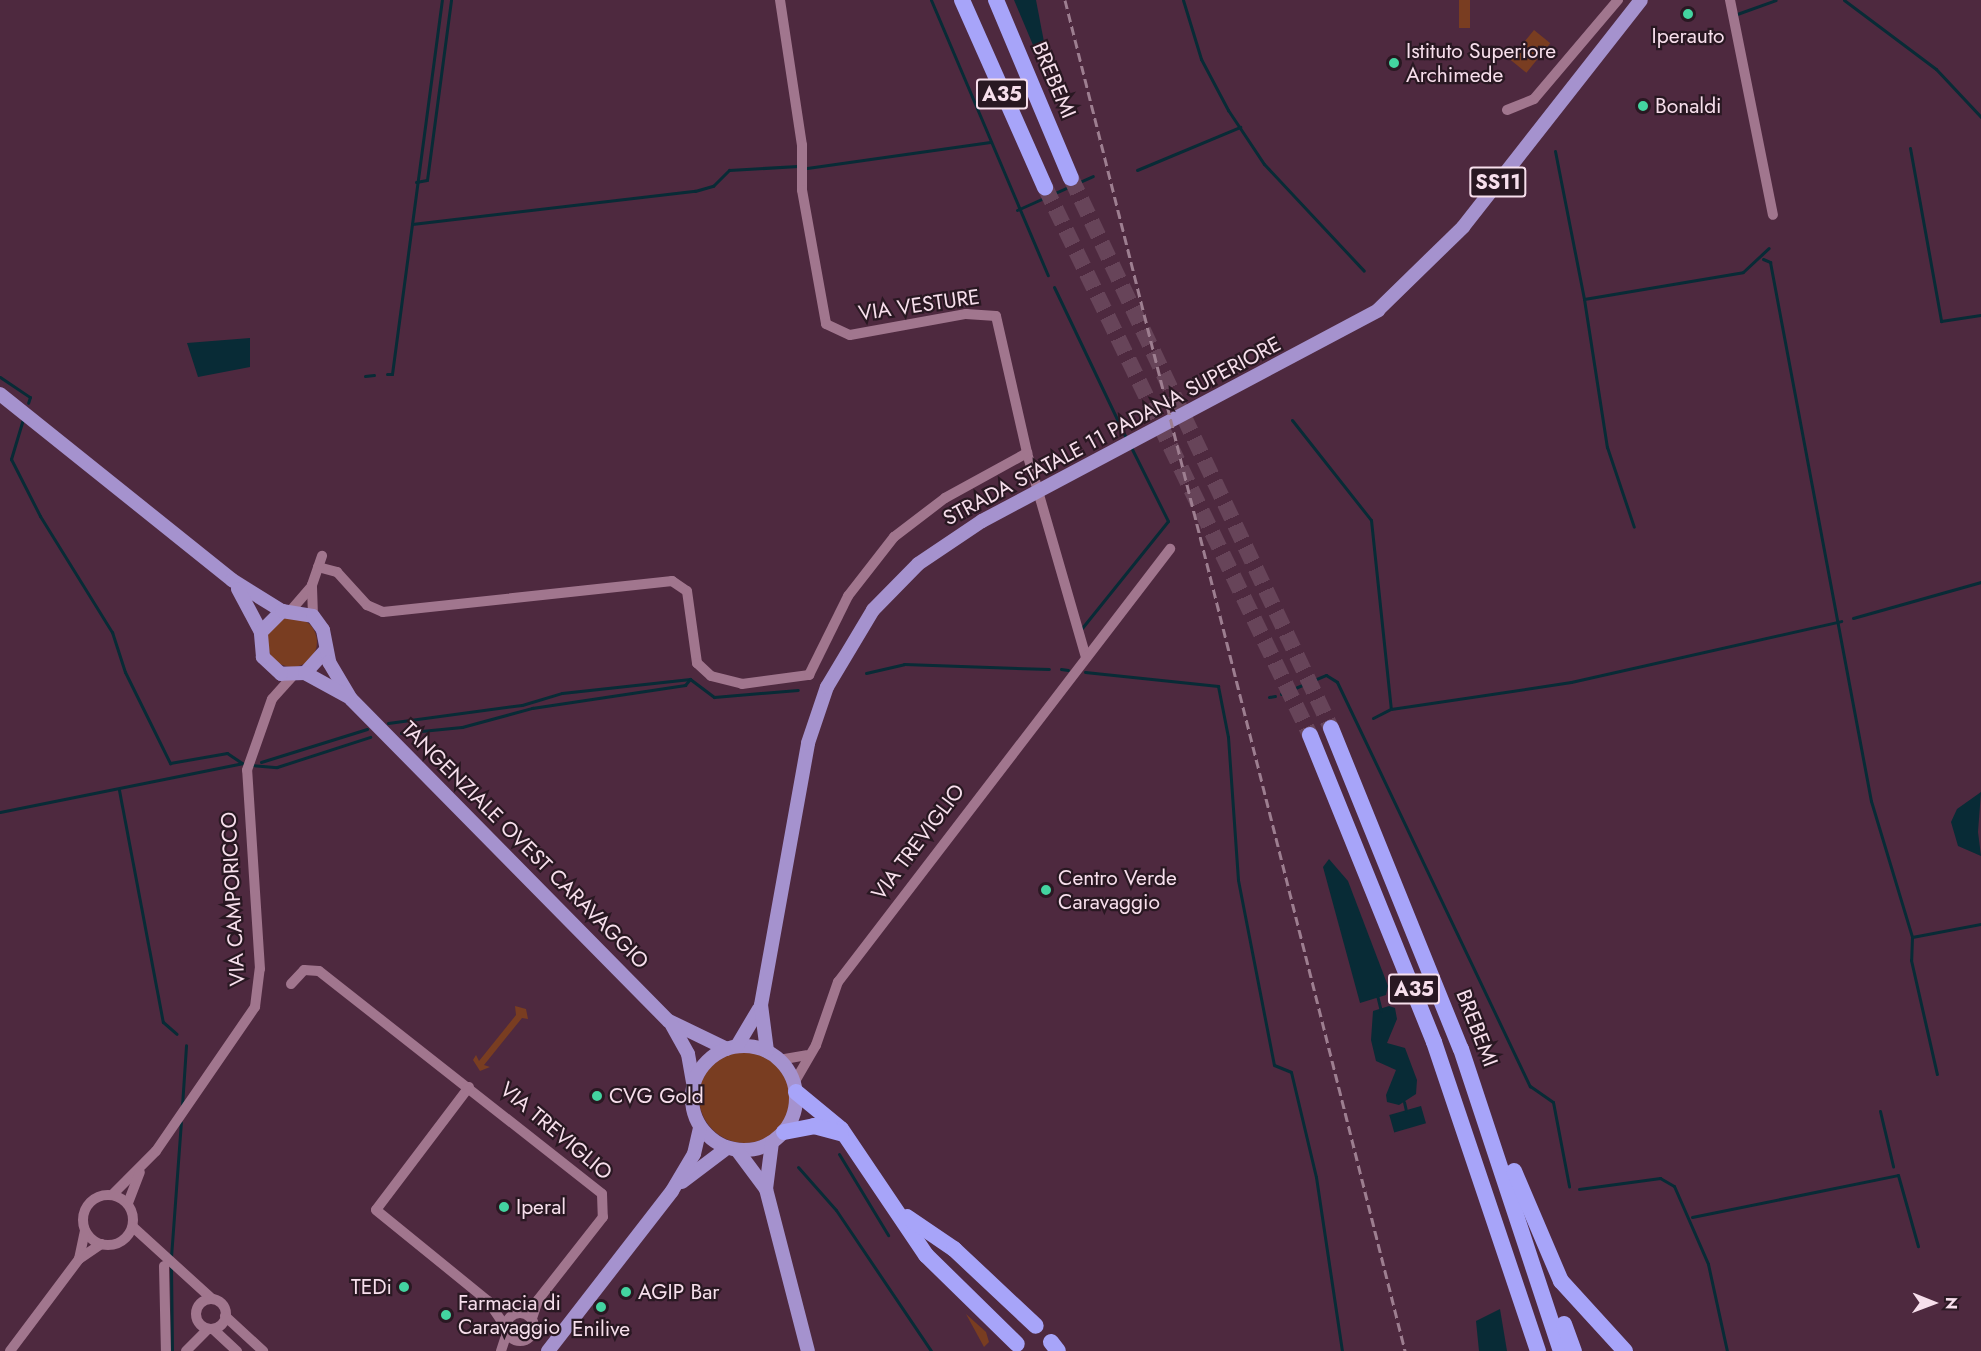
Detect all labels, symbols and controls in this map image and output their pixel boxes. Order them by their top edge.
marker: Iperauto [1681,7,1695,21]
place label: Iperauto [1652,23,1724,49]
street label: BREBEMI [1027,38,1081,122]
place label: Istituto Superiore Archimede [1406,38,1556,88]
marker: Istituto Superiore Archimede [1387,56,1401,70]
road number: A35 [975,77,1029,111]
place label: Bonaldi [1655,93,1722,119]
marker: Bonaldi [1636,99,1650,113]
road number: SS11 [1468,165,1528,199]
street label: VIA VESTURE [857,284,981,326]
street label: STRADA STATALE 11 PADANA SUPERIORE [939,331,1285,531]
street label: TANGENZIALE OVEST CARAVAGGIO [396,716,654,974]
street label: VIA TREVIGLIO [866,779,970,905]
street label: VIA CAMPORICCO [216,811,250,987]
place label: Centro Verde Caravaggio [1058,865,1177,915]
marker: Centro Verde Caravaggio [1039,883,1053,897]
road number: A35 [1387,972,1441,1006]
street label: BREBEMI [1451,986,1503,1070]
street label: VIA TREVIGLIO [495,1077,617,1185]
place label: CVG Gold [609,1083,704,1109]
marker: CVG Gold [590,1089,604,1103]
place label: Iperal [516,1194,566,1220]
marker: Iperal [497,1200,511,1214]
north arrow [1903,1273,1963,1333]
place label: TEDi [351,1274,392,1300]
place label: AGIP Bar [638,1279,719,1305]
marker: TEDi [397,1280,411,1294]
marker: AGIP Bar [619,1285,633,1299]
place label: Farmacia di Caravaggio [458,1290,561,1340]
text: N [1940,1297,1963,1310]
marker: Enilive [594,1300,608,1314]
marker: Farmacia di Caravaggio [439,1308,453,1322]
place label: Enilive [572,1316,630,1342]

